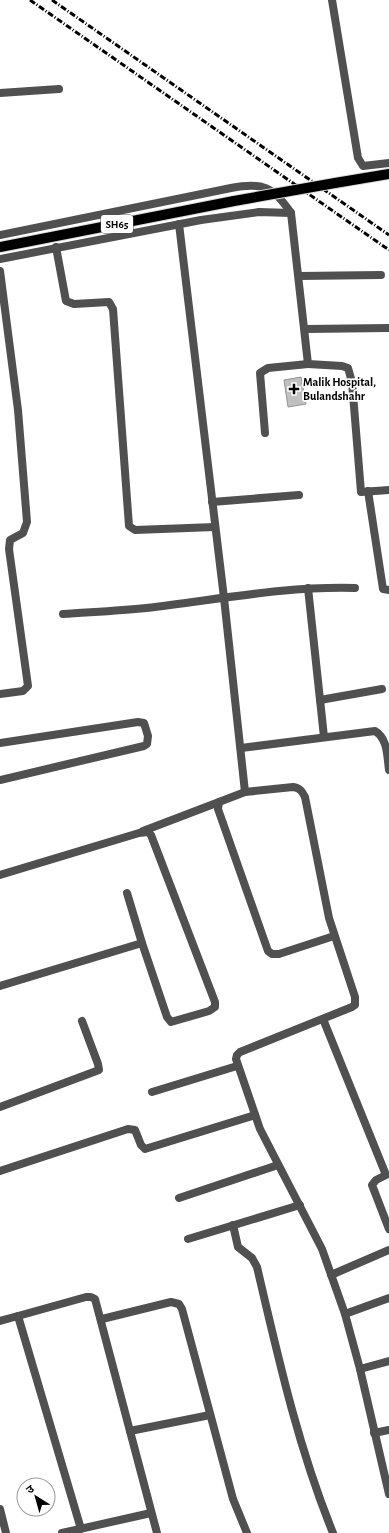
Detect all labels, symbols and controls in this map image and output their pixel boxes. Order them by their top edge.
road number: SH65 [101,215,133,233]
place label: Malik Hospital, Bulandshahr [303,376,376,402]
marker: Malik Hospital, Bulandshahr [288,383,300,395]
north arrow [16,1477,56,1517]
text: उ [24,1483,37,1496]

